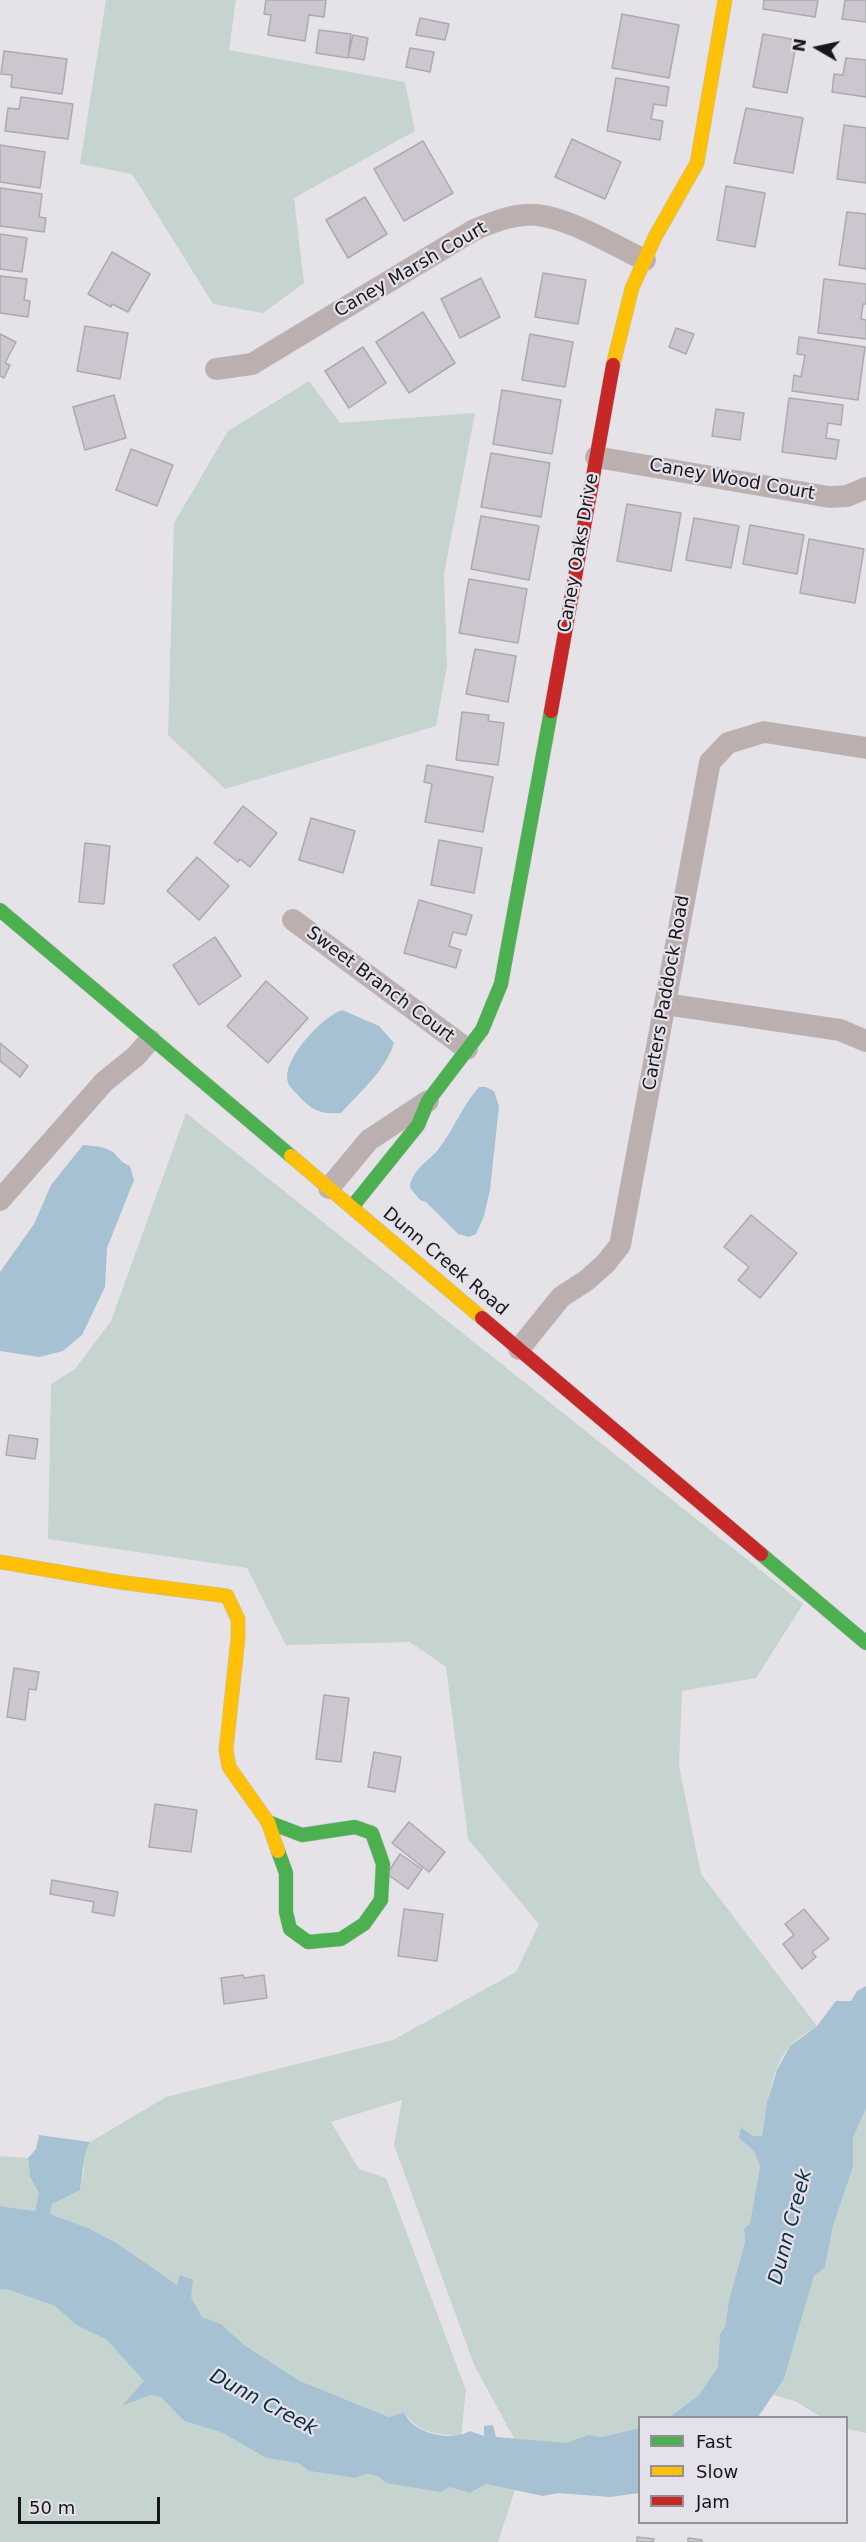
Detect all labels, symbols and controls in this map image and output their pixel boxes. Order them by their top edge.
north arrow [788,18,848,78]
text: N [789,37,810,53]
street label: Caney Marsh Court [331,218,491,322]
street label: Caney Wood Court [647,455,817,505]
street label: Caney Oaks Drive [554,472,604,634]
street label: Carters Paddock Road [639,894,695,1092]
street label: Sweet Branch Court [302,922,458,1048]
street label: Dunn Creek Road [378,1203,512,1321]
water label: Dunn Creek [764,2167,818,2287]
water label: Dunn Creek [205,2365,321,2441]
legend [638,2416,848,2524]
text: Fast [696,2431,732,2452]
text: Slow [696,2461,738,2482]
scale bar [21,2485,164,2523]
text: Jam [696,2491,730,2512]
text: 50 m [29,2497,75,2518]

